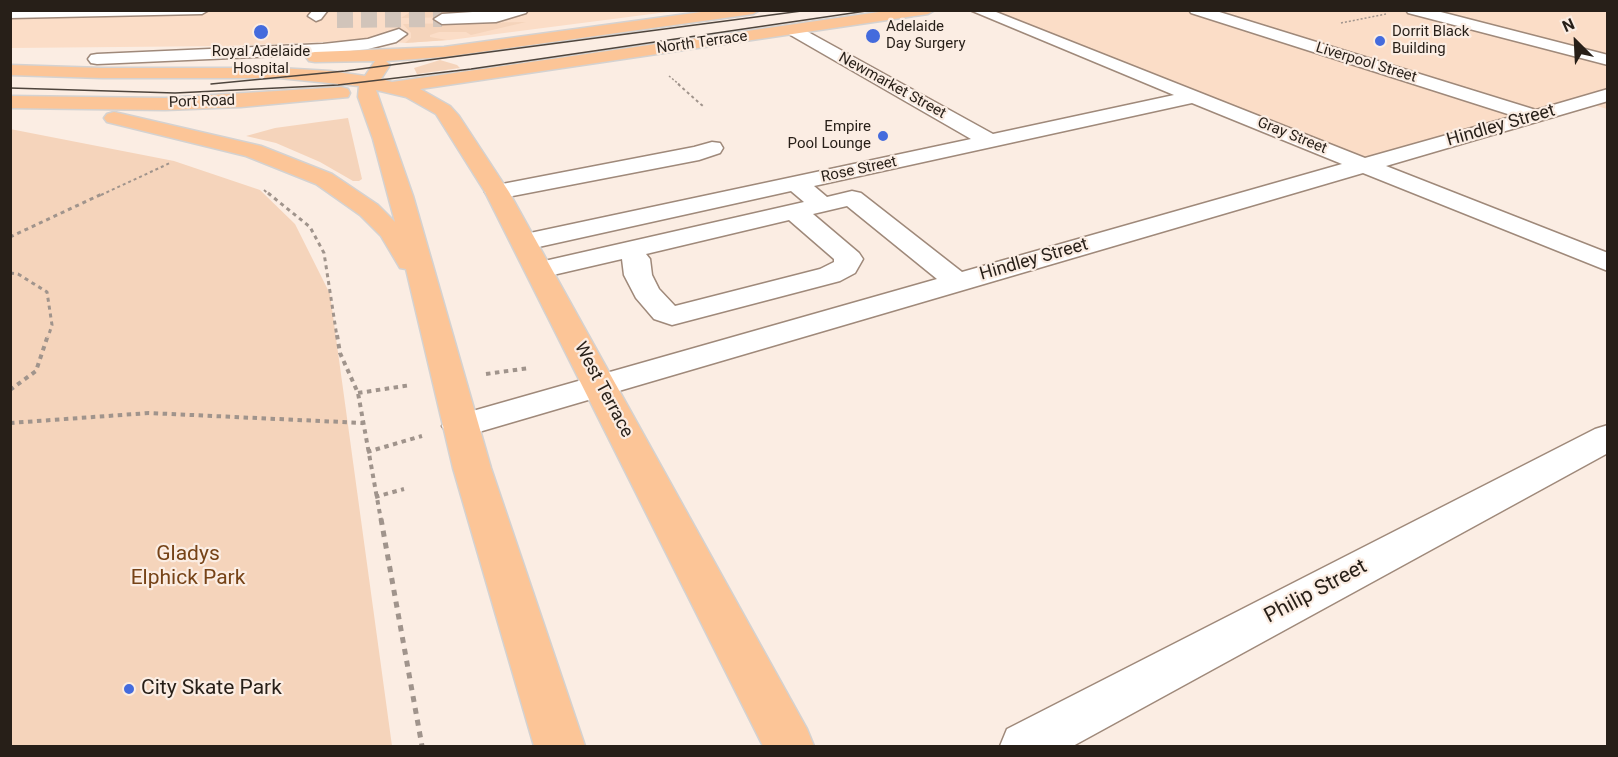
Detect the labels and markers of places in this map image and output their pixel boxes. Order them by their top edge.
place label: Adelaide Day Surgery [886,18,966,53]
marker: Royal Adelaide Hospital [252,23,270,41]
place label: Dorrit Black Building [1392,23,1469,58]
marker: Adelaide Day Surgery [864,27,882,45]
marker: Dorrit Black Building [1373,34,1387,48]
place label: Royal Adelaide Hospital [212,43,310,78]
place label: Empire Pool Lounge [788,118,871,153]
marker: Empire Pool Lounge [876,129,890,143]
place label: City Skate Park [141,676,282,702]
marker: City Skate Park [122,682,136,696]

